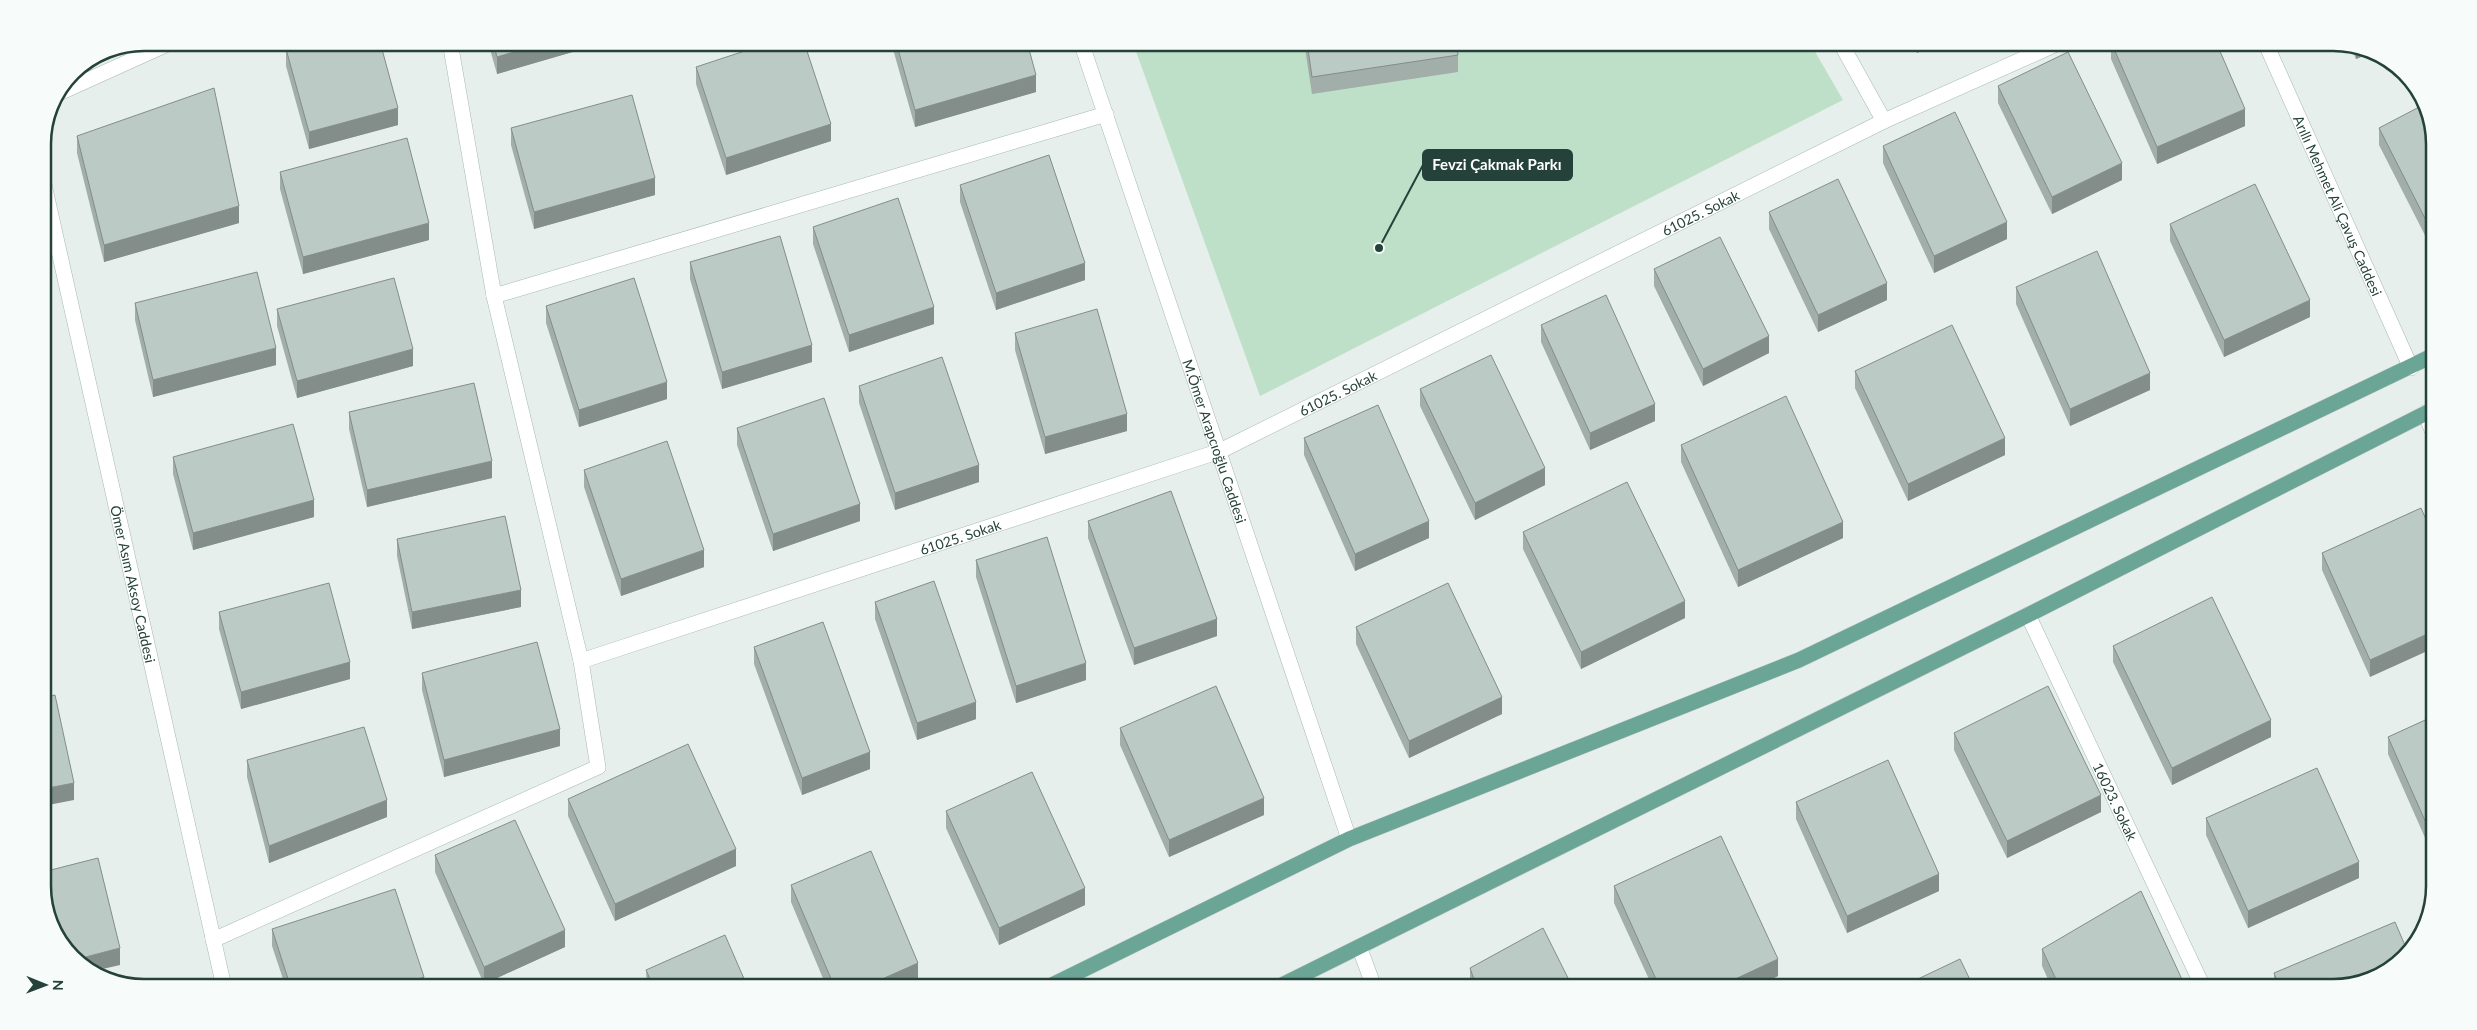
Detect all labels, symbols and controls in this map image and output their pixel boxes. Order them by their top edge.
street label: Arıllı Mehmet Ali Çavuş Caddesi [2290,112,2386,298]
callout: Fevzi Çakmak Parkı [1423,150,1572,180]
text: Fevzi Çakmak Parkı [1432,155,1562,173]
street label: 61025. Sokak [1659,186,1743,239]
street label: M.Ömer Arapcıoğlu Caddesi [1180,357,1251,525]
street label: 61025. Sokak [1296,366,1380,419]
street label: Ömer Asım Aksoy Caddesi [108,503,160,664]
street label: 61025. Sokak [917,515,1004,558]
street label: 16023. Sokak [2090,760,2142,844]
north arrow [20,960,70,1010]
text: N [50,980,67,991]

